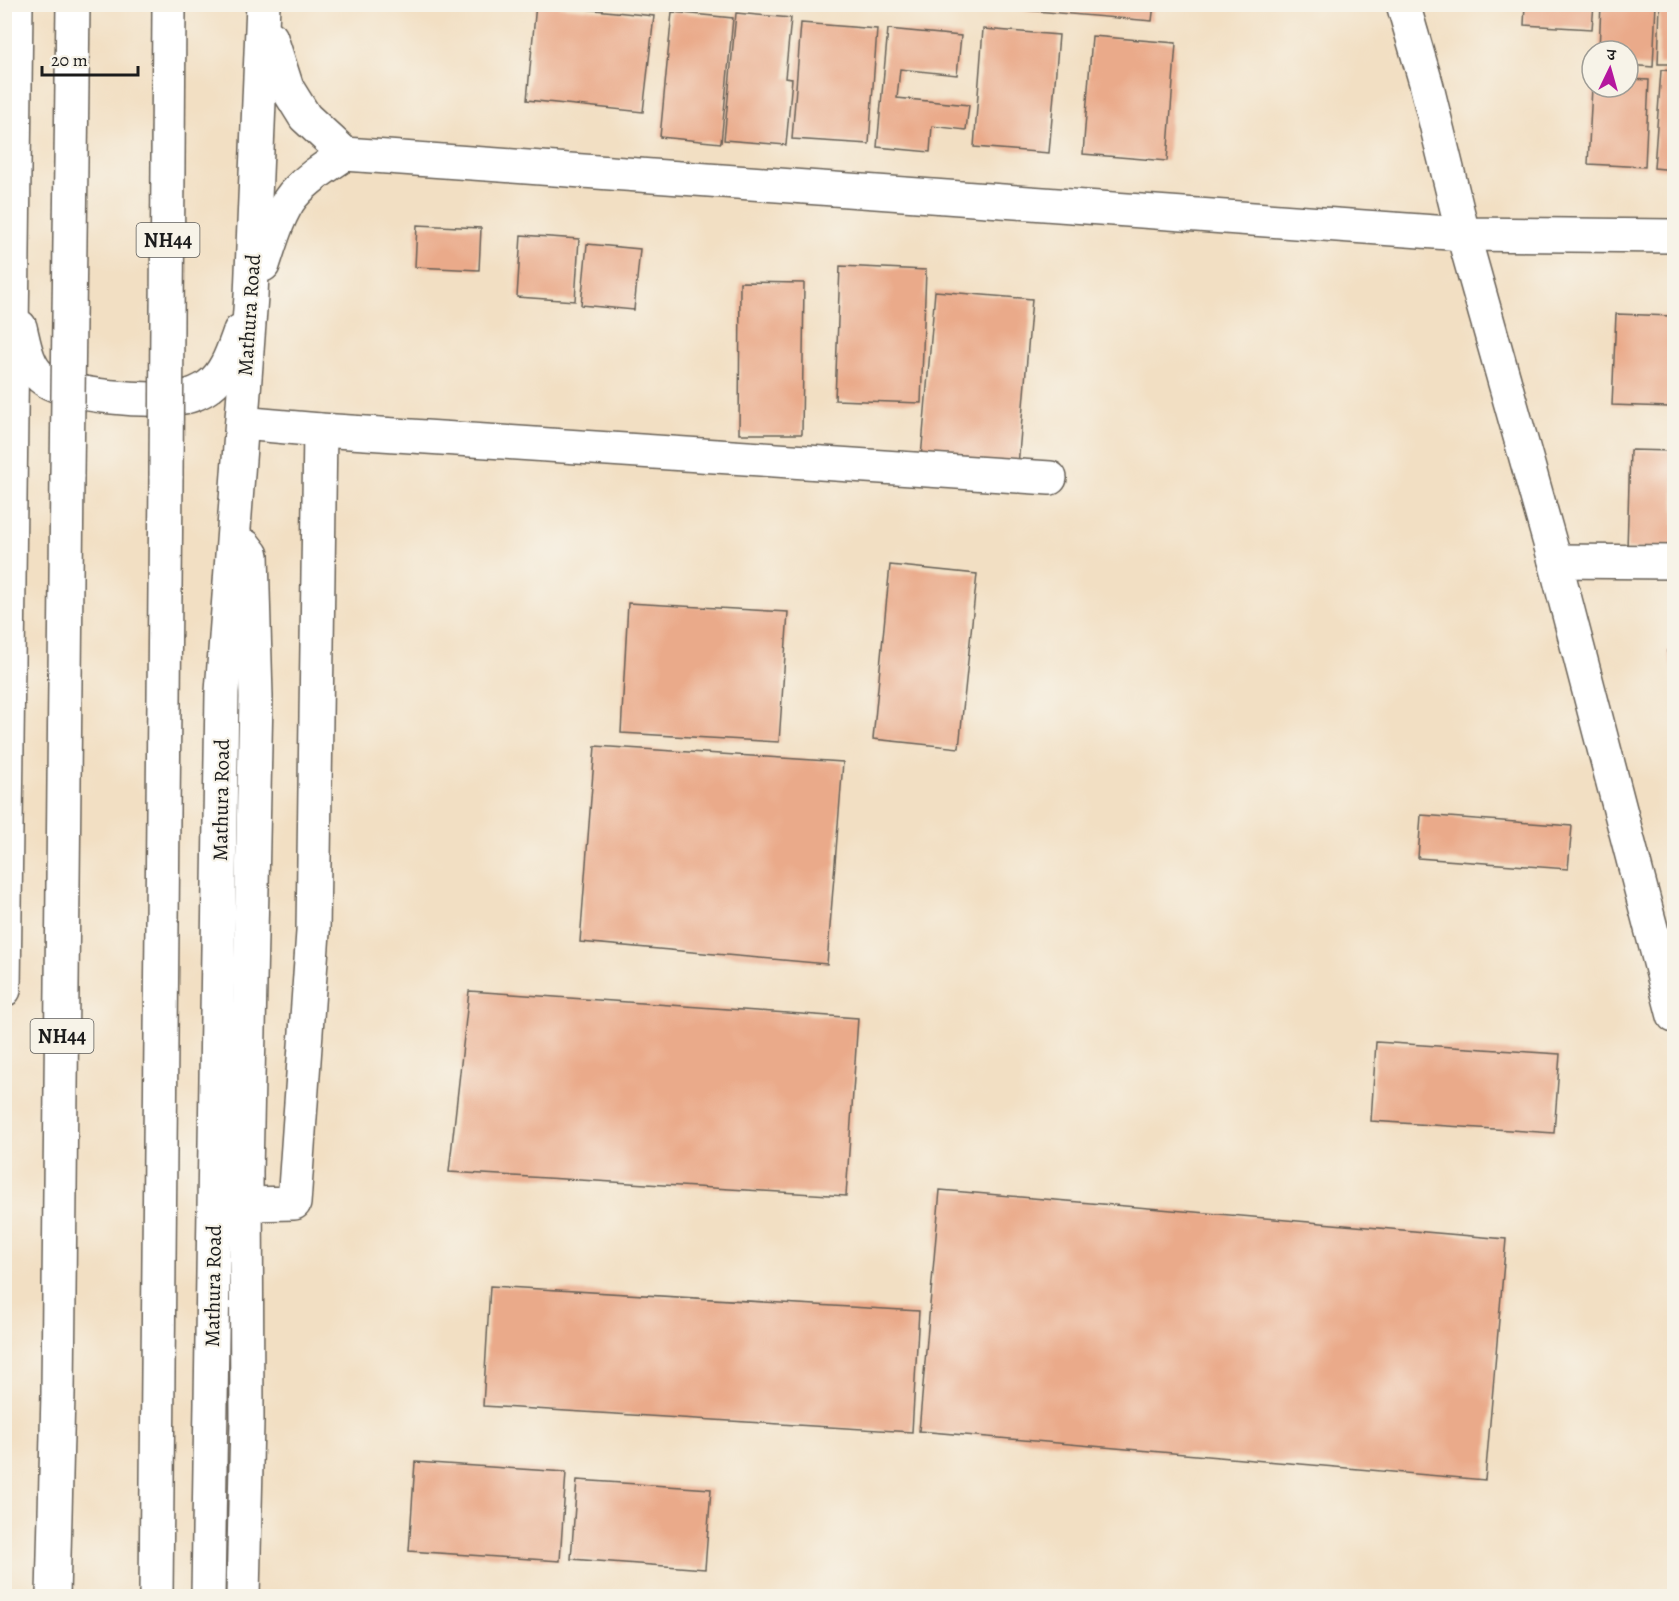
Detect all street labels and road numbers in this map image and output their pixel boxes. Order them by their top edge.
road number: NH44 [136,223,200,257]
street label: Mathura Road [231,252,267,377]
street label: Mathura Road [206,738,236,861]
road number: NH44 [31,1019,94,1053]
street label: Mathura Road [198,1224,228,1347]

